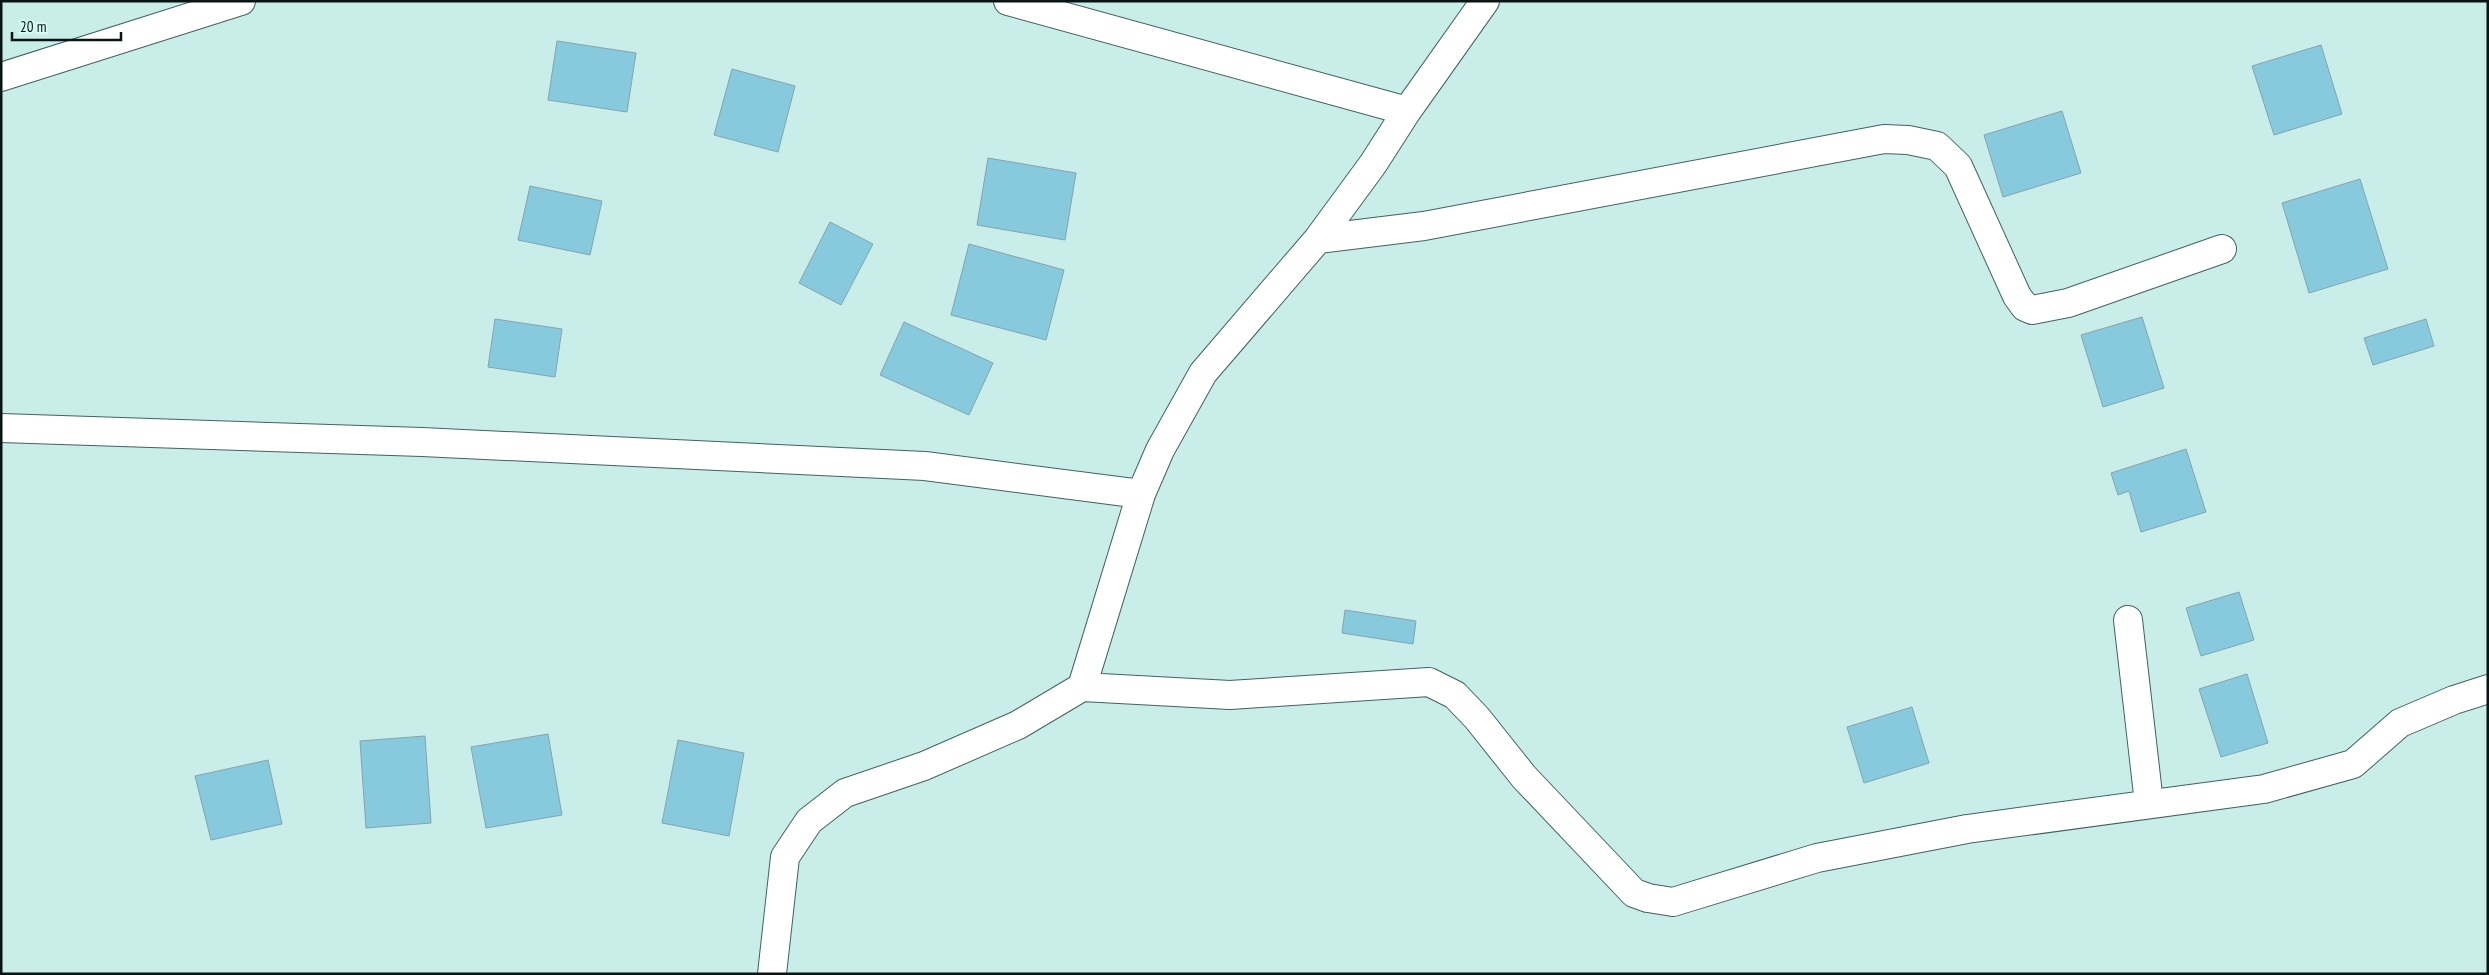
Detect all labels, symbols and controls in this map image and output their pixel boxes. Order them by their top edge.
scale bar [12,10,121,42]
text: 20 m [20,17,46,36]

